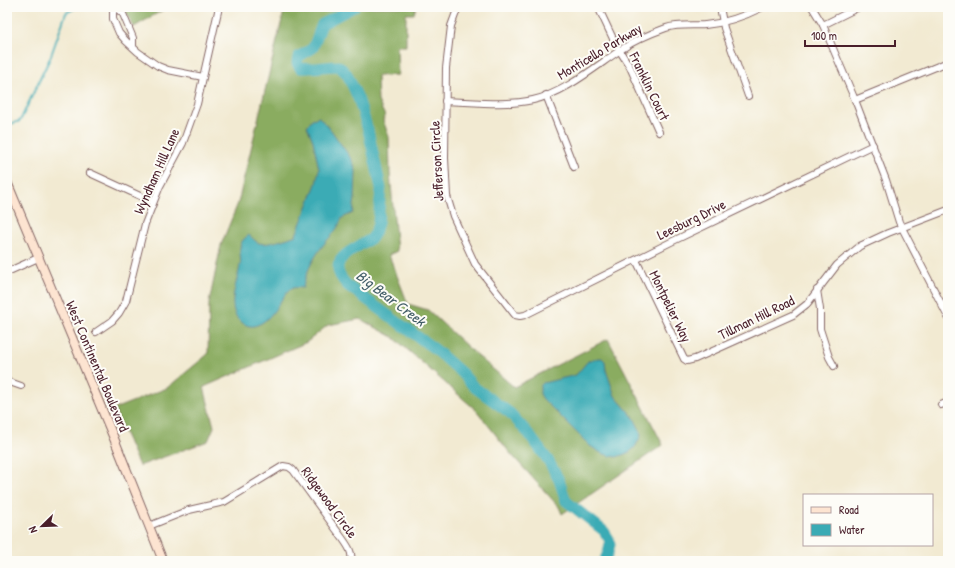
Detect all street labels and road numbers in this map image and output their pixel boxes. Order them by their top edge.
street label: Monticello Parkway [553,18,645,85]
street label: Franklin Court [625,48,675,123]
street label: Jefferson Circle [424,120,448,202]
street label: Wyndham Hill Lane [129,125,184,217]
street label: Leesburg Drive [653,194,729,245]
street label: Montpelier Way [645,267,697,346]
street label: Tillman Hill Road [715,290,798,344]
street label: West Continental Boulevard [62,298,134,435]
street label: Ridgewood Circle [297,462,363,543]

